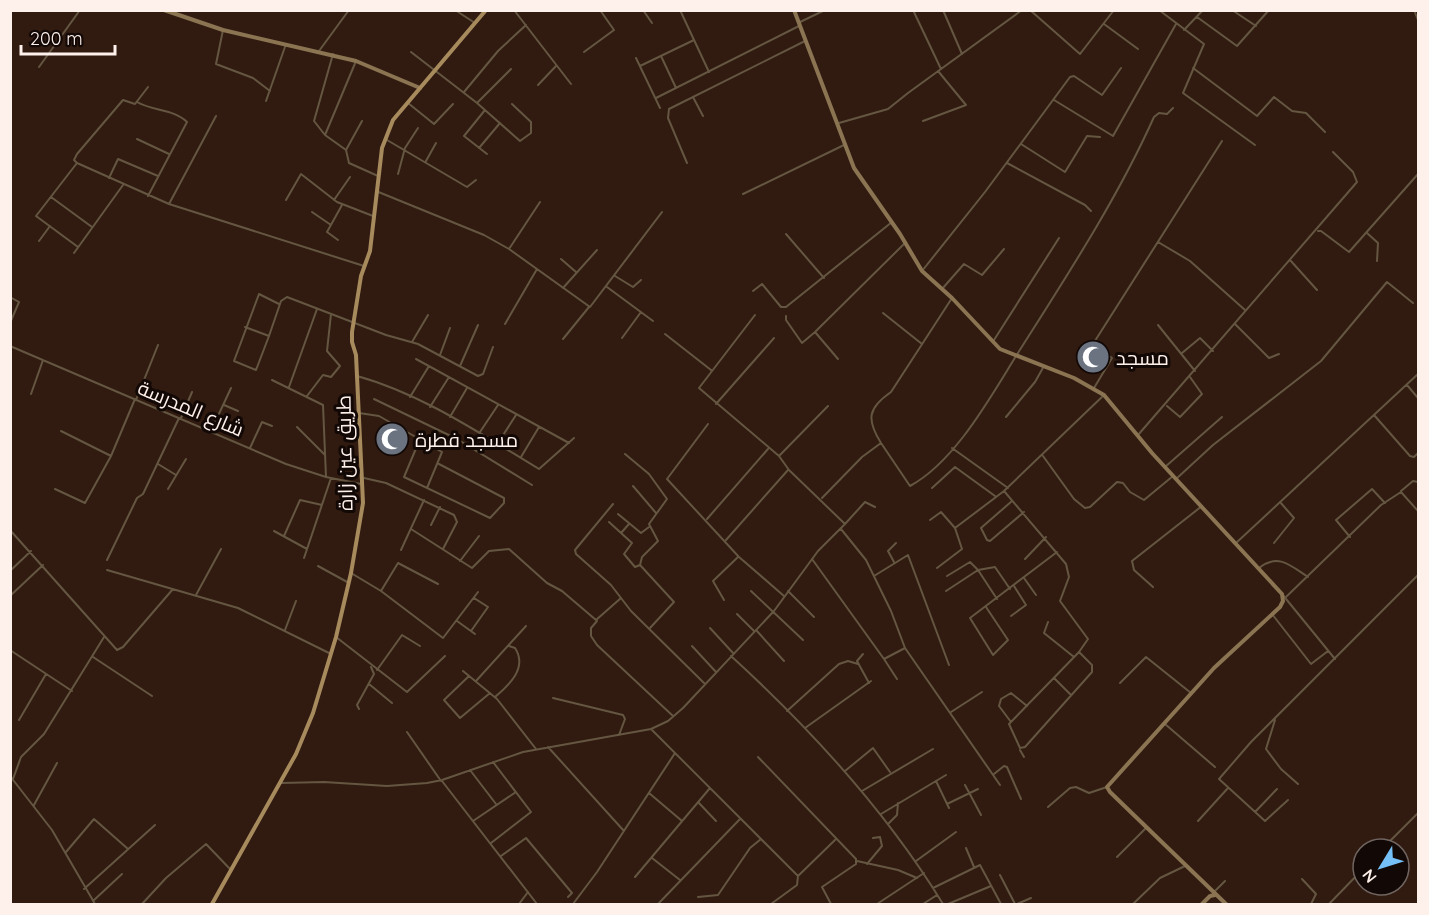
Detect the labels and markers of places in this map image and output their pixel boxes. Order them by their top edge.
mosque icon: مسجد [1075,339,1111,375]
place label: مسجد [1116,345,1169,370]
mosque icon: مسجد فطرة [374,421,410,457]
place label: مسجد فطرة [415,427,518,452]

